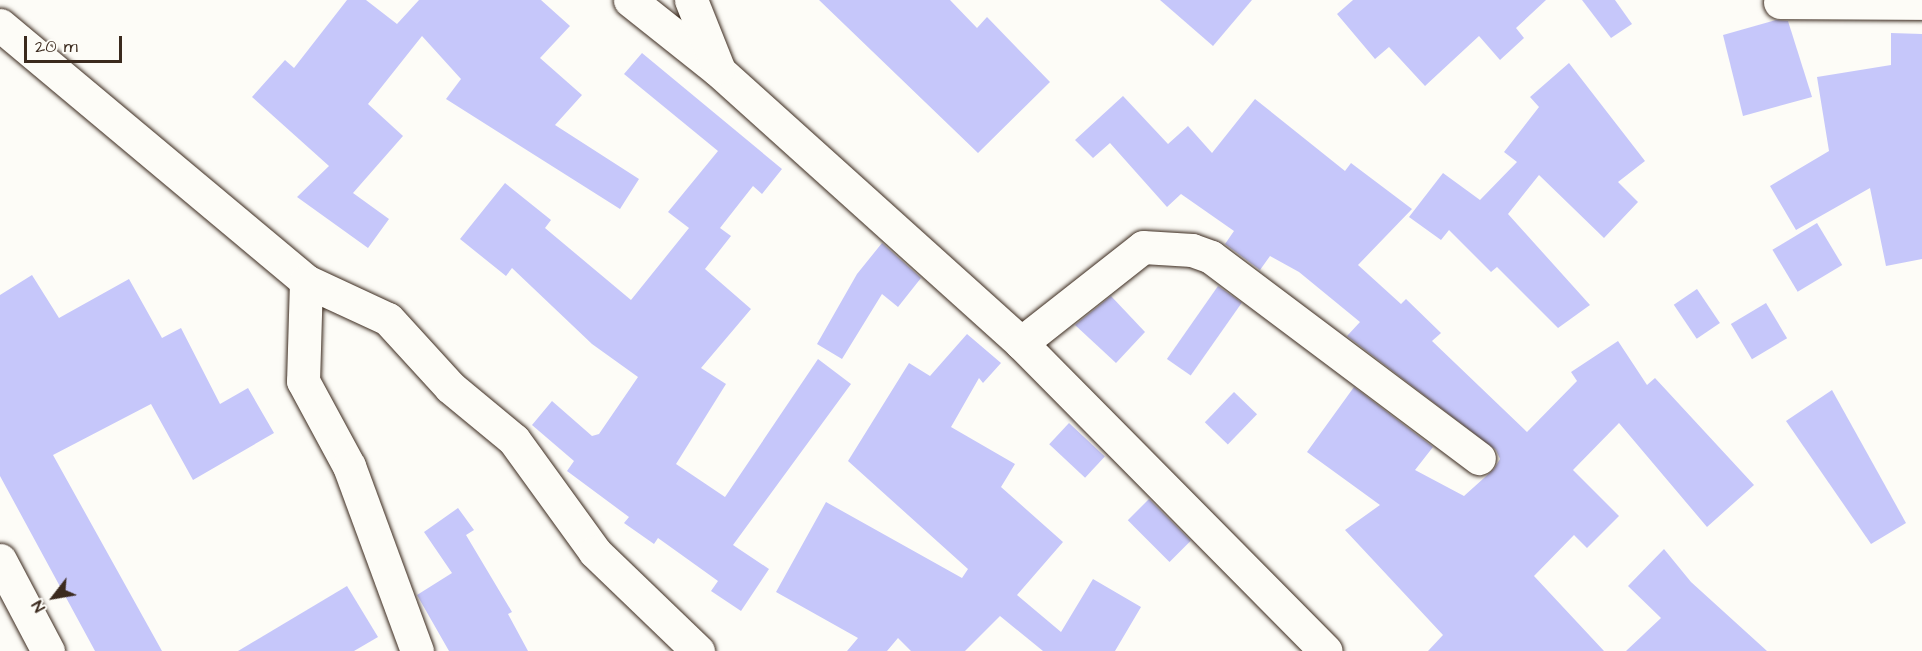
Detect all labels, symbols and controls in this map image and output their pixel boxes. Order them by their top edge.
scale bar [27,24,124,62]
text: 20 m [35,34,78,59]
north arrow [24,567,84,627]
text: N [27,596,51,616]

